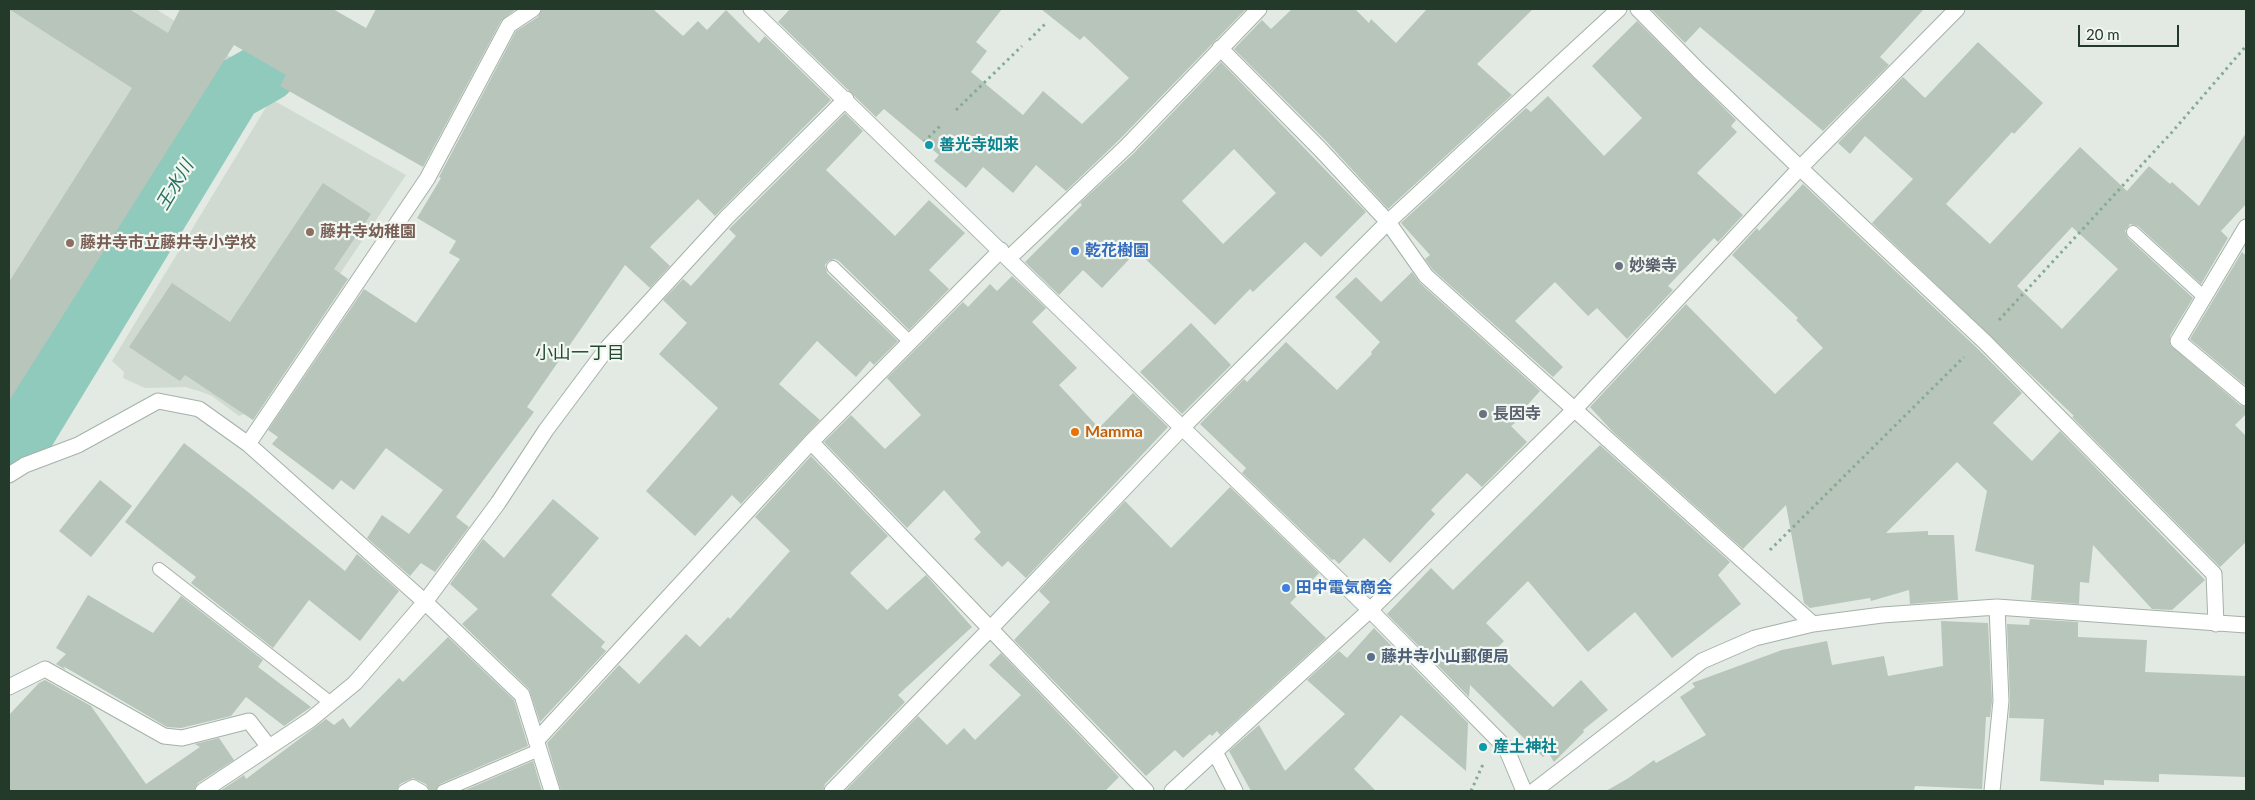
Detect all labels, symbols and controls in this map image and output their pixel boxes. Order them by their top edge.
scale bar [2080,15,2181,47]
text: 20 m [2086,25,2120,43]
place label: 善光寺如来 [939,135,1019,155]
marker: 善光寺如来 [923,139,935,151]
water label: 王水川 [152,156,198,214]
place label: 藤井寺幼稚園 [320,222,416,242]
marker: 藤井寺幼稚園 [304,226,316,238]
place label: 藤井寺市立藤井寺小学校 [80,233,256,253]
marker: 藤井寺市立藤井寺小学校 [64,237,76,249]
place label: 乾花樹園 [1085,241,1149,261]
marker: 乾花樹園 [1069,245,1081,257]
place label: 妙樂寺 [1629,256,1677,276]
marker: 妙樂寺 [1613,260,1625,272]
district label: 小山一丁目 [535,342,625,364]
place label: 長因寺 [1493,404,1541,424]
marker: 長因寺 [1477,408,1489,420]
place label: Mamma [1085,422,1143,442]
marker: Mamma [1069,426,1081,438]
place label: 田中電気商会 [1296,578,1392,598]
marker: 田中電気商会 [1280,582,1292,594]
place label: 藤井寺小山郵便局 [1381,647,1509,667]
marker: 藤井寺小山郵便局 [1365,651,1377,663]
place label: 産土神社 [1493,737,1557,757]
marker: 産土神社 [1477,741,1489,753]

